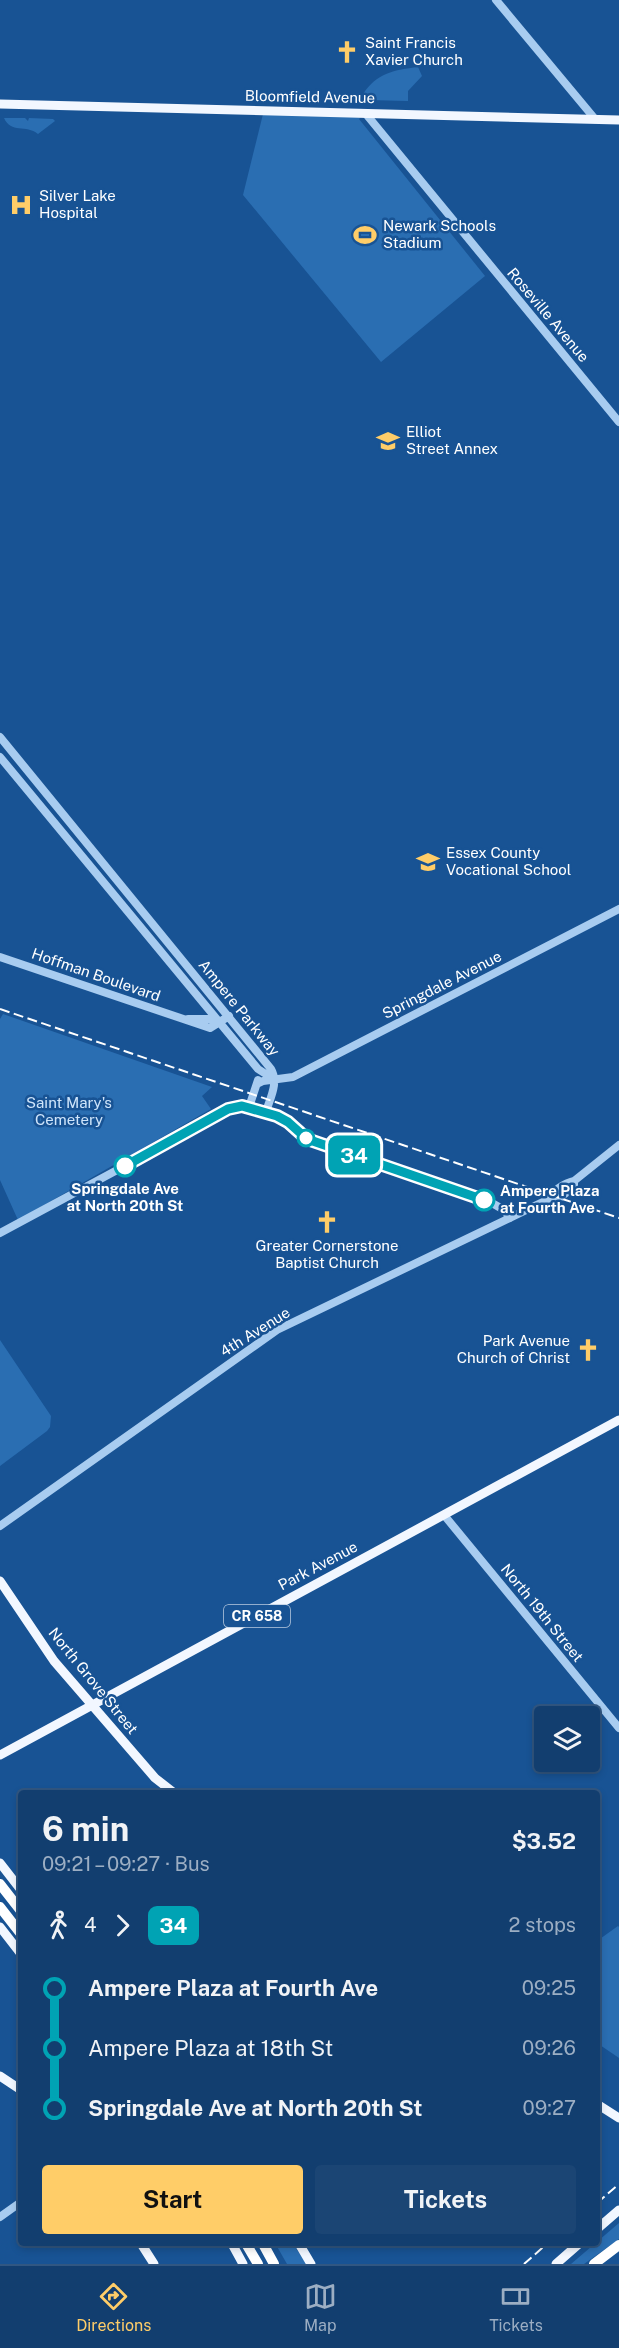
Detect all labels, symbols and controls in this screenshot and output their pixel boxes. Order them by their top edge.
place label: Saint Francis Xavier Church [365,34,463,68]
church icon: Saint Francis Xavier Church [334,39,360,65]
street label: Bloomfield Avenue [245,87,375,106]
place label: Silver Lake Hospital [39,187,116,221]
hospital icon: Silver Lake Hospital [8,192,34,218]
place label: Newark Schools Stadium [383,217,496,251]
sports icon: Newark Schools Stadium [352,222,378,248]
street label: Roseville Avenue [504,264,593,365]
place label: Elliot Street Annex [406,423,498,457]
school or university icon: Elliot Street Annex [375,428,401,454]
place label: Essex County Vocational School [446,844,571,878]
school or university icon: Essex County Vocational School [415,849,441,875]
street label: Hoffman Boulevard [30,945,163,1005]
street label: Springdale Avenue [379,947,504,1022]
street label: Ampere Parkway [195,956,283,1059]
park label: Saint Mary's Cemetery [26,1094,112,1128]
unlabelled marker [297,1129,315,1147]
line badge: 34 [327,1136,381,1174]
text: 34 [340,1143,368,1168]
marker: Springdale Ave at North 20th St [114,1155,136,1177]
place label: Springdale Ave at North 20th St [67,1180,183,1214]
place label: Ampere Plaza at Fourth Ave [500,1182,599,1216]
marker: Ampere Plaza at Fourth Ave [473,1189,495,1211]
church icon: Greater Cornerstone Baptist Church [314,1209,340,1235]
place label: Greater Cornerstone Baptist Church [255,1237,399,1271]
street label: 4th Avenue [217,1303,293,1360]
place label: Park Avenue Church of Christ [457,1332,570,1366]
church icon: Park Avenue Church of Christ [575,1337,601,1363]
street label: Park Avenue [275,1538,360,1594]
street label: North 19th Street [498,1560,587,1665]
road number: CR 658 [224,1605,290,1627]
street label: North Grove Street [45,1624,142,1737]
map controls [534,1706,600,1772]
button: layers [534,1706,600,1772]
text: 6 min [42,1810,129,1848]
text: $3.52 [512,1828,576,1854]
text: 09:21 – 09:27 · Bus [42,1852,210,1876]
icon: walk [42,1909,75,1942]
icon: forward [106,1909,139,1942]
text: 4 [84,1913,97,1937]
text: 34 [160,1913,187,1938]
text: 2 stops [509,1913,576,1937]
text: Ampere Plaza at Fourth Ave [88,1975,378,2001]
text: 09:25 [522,1976,576,2000]
text: Ampere Plaza at 18th St [88,2035,333,2061]
text: 09:26 [522,2036,576,2060]
text: Springdale Ave at North 20th St [88,2095,423,2121]
text: 09:27 [523,2096,576,2120]
button: Start [42,2165,303,2234]
button: Tickets [315,2165,576,2234]
tab: Directions [76,2280,151,2335]
tab: Map [304,2280,337,2335]
tab: Tickets [489,2280,543,2335]

